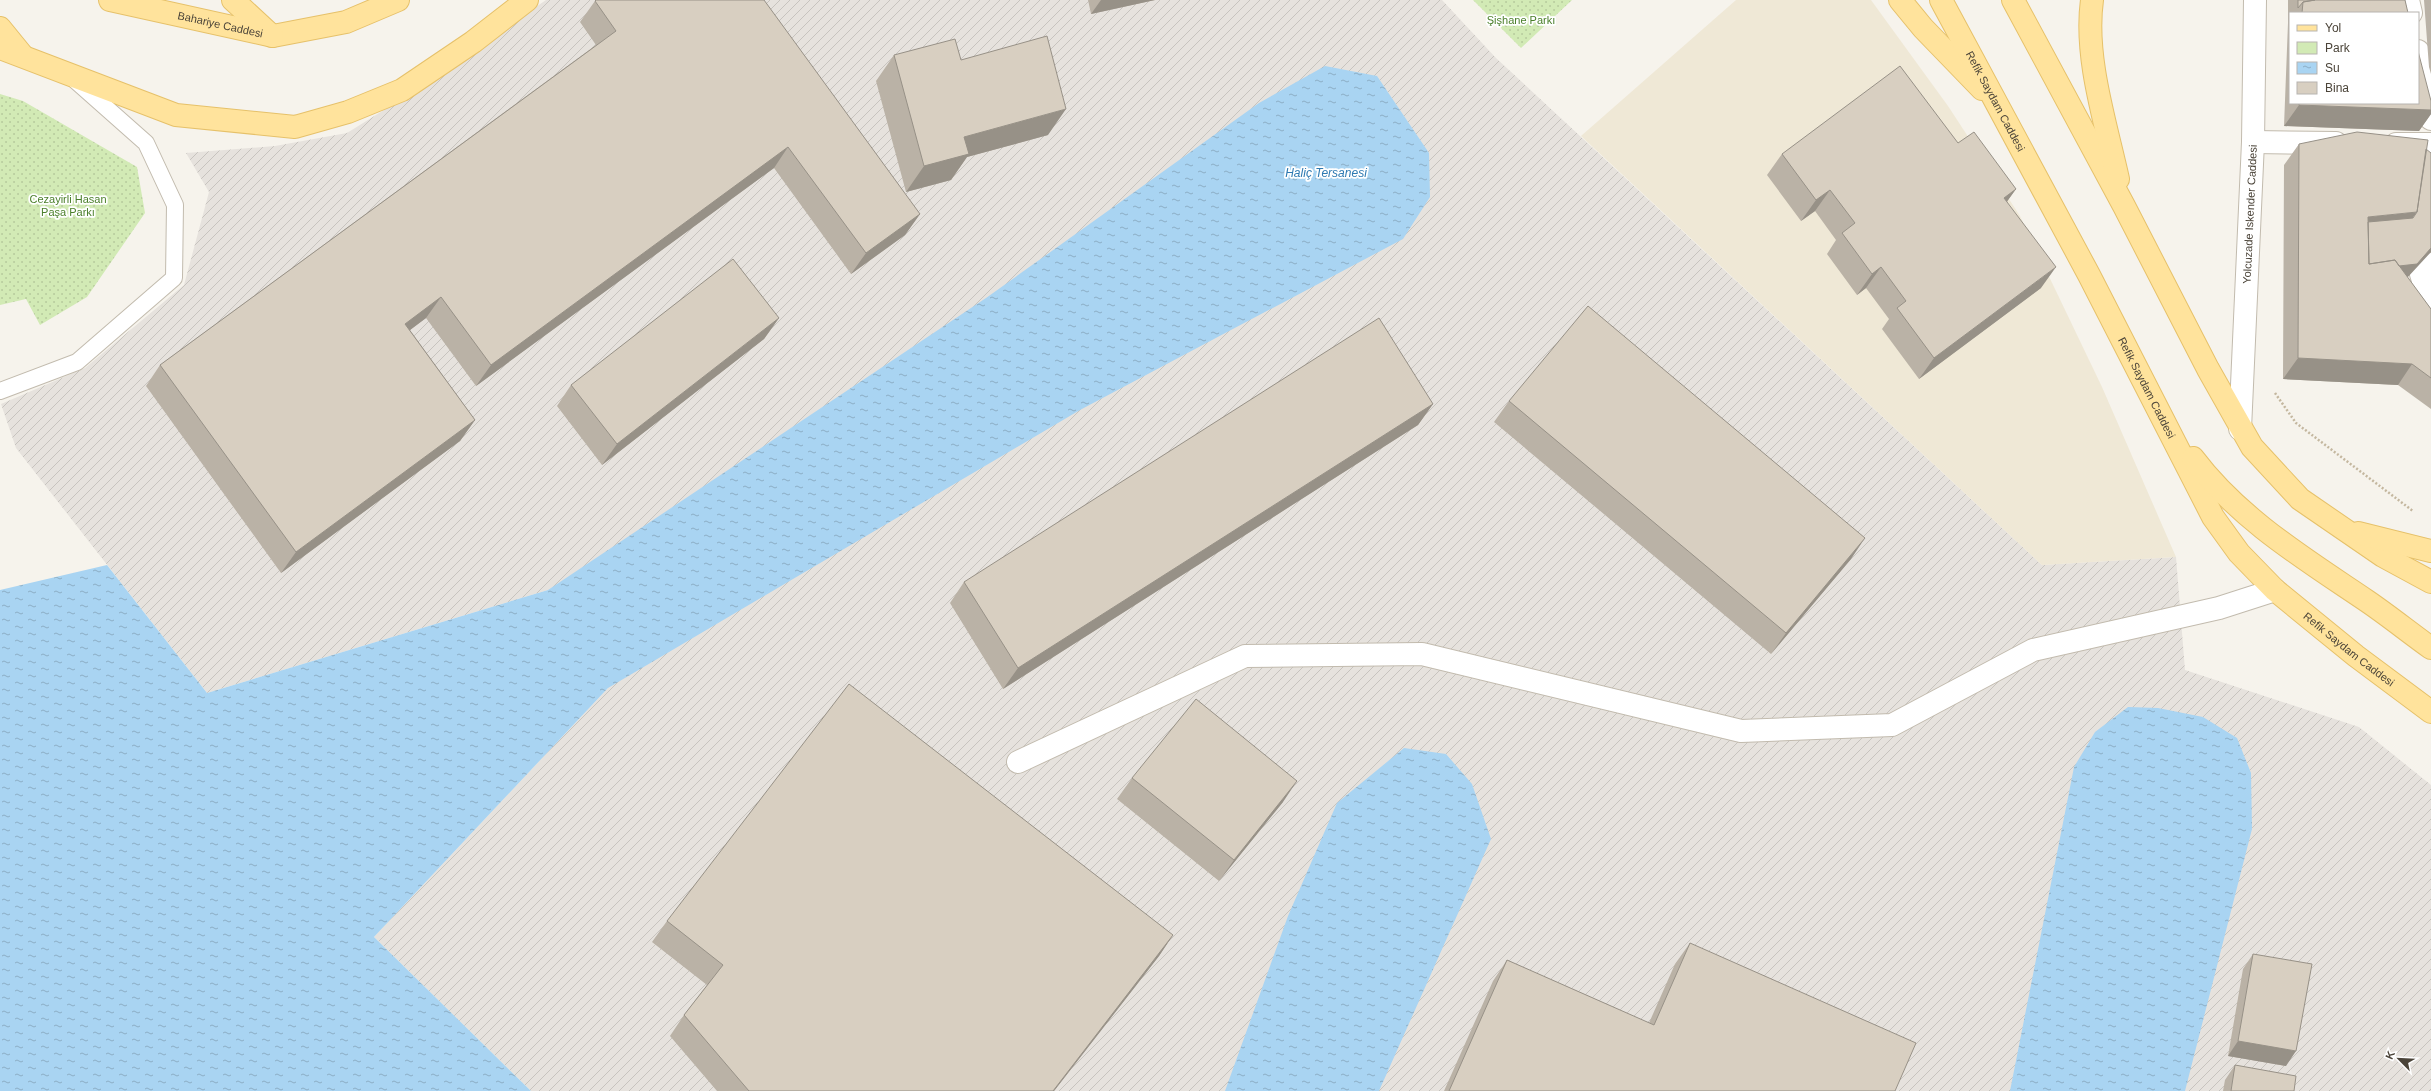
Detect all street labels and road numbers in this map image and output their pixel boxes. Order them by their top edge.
street label: Bahariye Caddesi [177,9,264,40]
street label: Refik Saydam Caddesi [1964,49,2027,153]
street label: Yolcuzade Iskender Caddesi [2241,144,2259,284]
street label: Refik Saydam Caddesi [2116,335,2178,440]
street label: Refik Saydam Caddesi [2301,610,2397,688]

